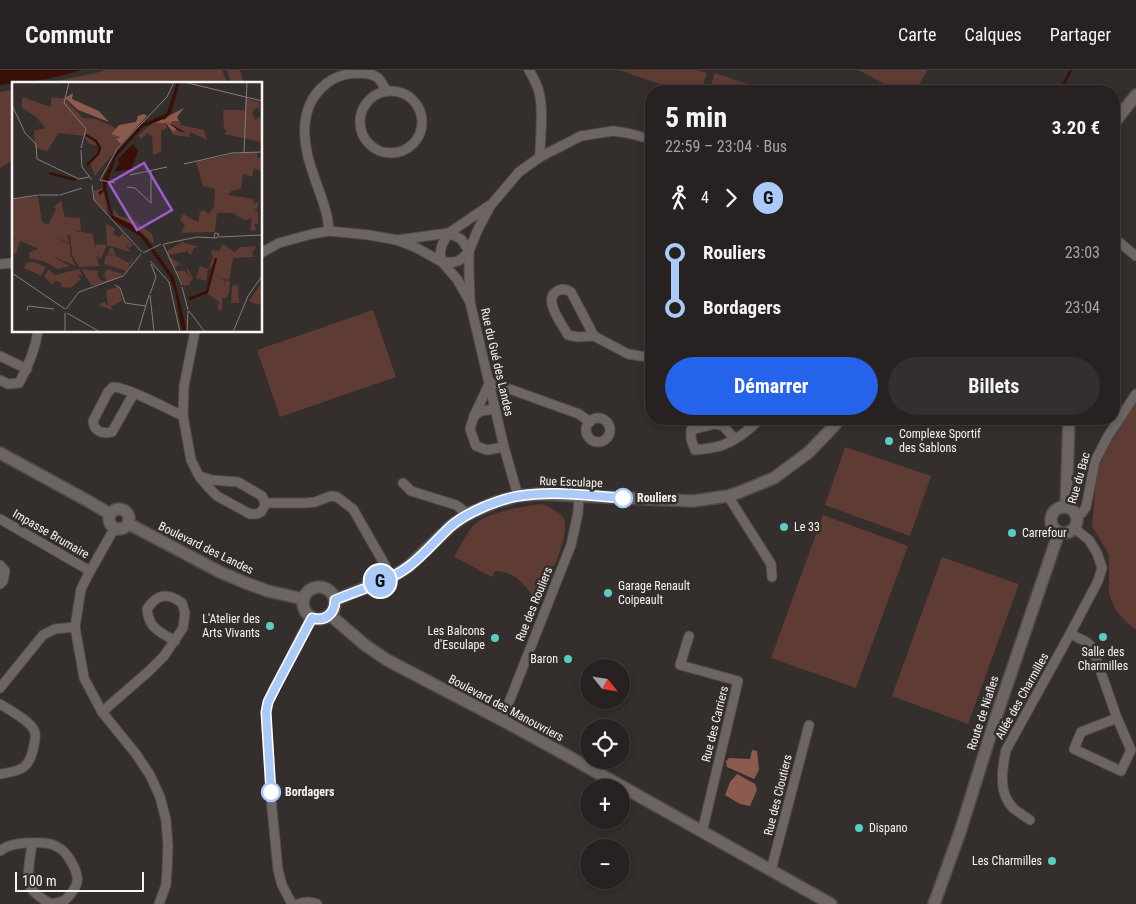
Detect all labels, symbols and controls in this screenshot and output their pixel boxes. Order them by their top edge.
text: Commutr [25,21,113,49]
text: Carte [898,24,937,45]
text: Calques [965,24,1022,45]
text: Partager [1050,24,1111,45]
inset map [12,82,262,332]
text: 5 min [665,101,727,134]
text: 3.20 € [1052,116,1100,139]
text: 22:59 – 23:04 · Bus [665,137,787,156]
icon: walk [665,184,693,212]
icon: forward [717,184,745,212]
text: G [763,187,773,208]
text: 4 [701,188,709,207]
text: Rouliers [703,241,766,264]
text: 23:03 [1065,243,1100,262]
text: Bordagers [703,296,781,319]
text: 23:04 [1065,298,1100,317]
street label: Rue du Gué des Landes [478,307,516,417]
button: Démarrer [665,357,878,415]
button: Billets [888,357,1100,415]
place label: Complexe Sportif des Sablons [899,427,981,455]
marker: Complexe Sportif des Sablons [883,435,895,447]
street label: Rue du Bac [1065,450,1093,505]
street label: Rue Esculape [539,474,603,490]
marker: Rouliers [613,488,633,508]
place label: Rouliers [637,491,677,505]
street label: Impasse Brumaire [10,507,92,562]
street label: Boulevard des Landes [156,519,256,577]
place label: Le 33 [794,520,820,534]
marker: Le 33 [778,521,790,533]
place label: Carrefour [1022,526,1067,540]
marker: Carrefour [1006,527,1018,539]
line badge: G [364,565,396,597]
street label: Rue des Rouliers [513,565,555,643]
text: G [375,570,385,591]
place label: Garage Renault Coipeault [618,579,690,607]
marker: Garage Renault Coipeault [602,587,614,599]
place label: L'Atelier des Arts Vivants [202,612,260,640]
marker: L'Atelier des Arts Vivants [264,620,276,632]
place label: Les Balcons d'Esculape [428,624,485,652]
marker: Salle des Charmilles [1097,631,1109,643]
marker: Les Balcons d'Esculape [489,632,501,644]
place label: Salle des Charmilles [1078,645,1128,673]
street label: Allée des Charmilles [992,650,1052,742]
place label: Baron [530,652,558,666]
marker: Baron [562,653,574,665]
north arrow [580,659,630,709]
map controls [580,659,630,889]
street label: Boulevard des Manouvriers [446,672,566,744]
street label: Route de Niafles [964,674,1002,752]
street label: Rue des Carriers [699,685,731,763]
button: locate [580,719,630,769]
street label: Rue des Cloutiers [761,753,795,837]
button: + [580,779,630,829]
marker: Bordagers [261,782,281,802]
place label: Bordagers [285,785,335,799]
place label: Dispano [869,821,908,835]
marker: Dispano [853,822,865,834]
button: − [580,839,630,889]
place label: Les Charmilles [972,854,1042,868]
marker: Les Charmilles [1046,855,1058,867]
scale bar [15,869,144,892]
text: 100 m [22,873,57,889]

